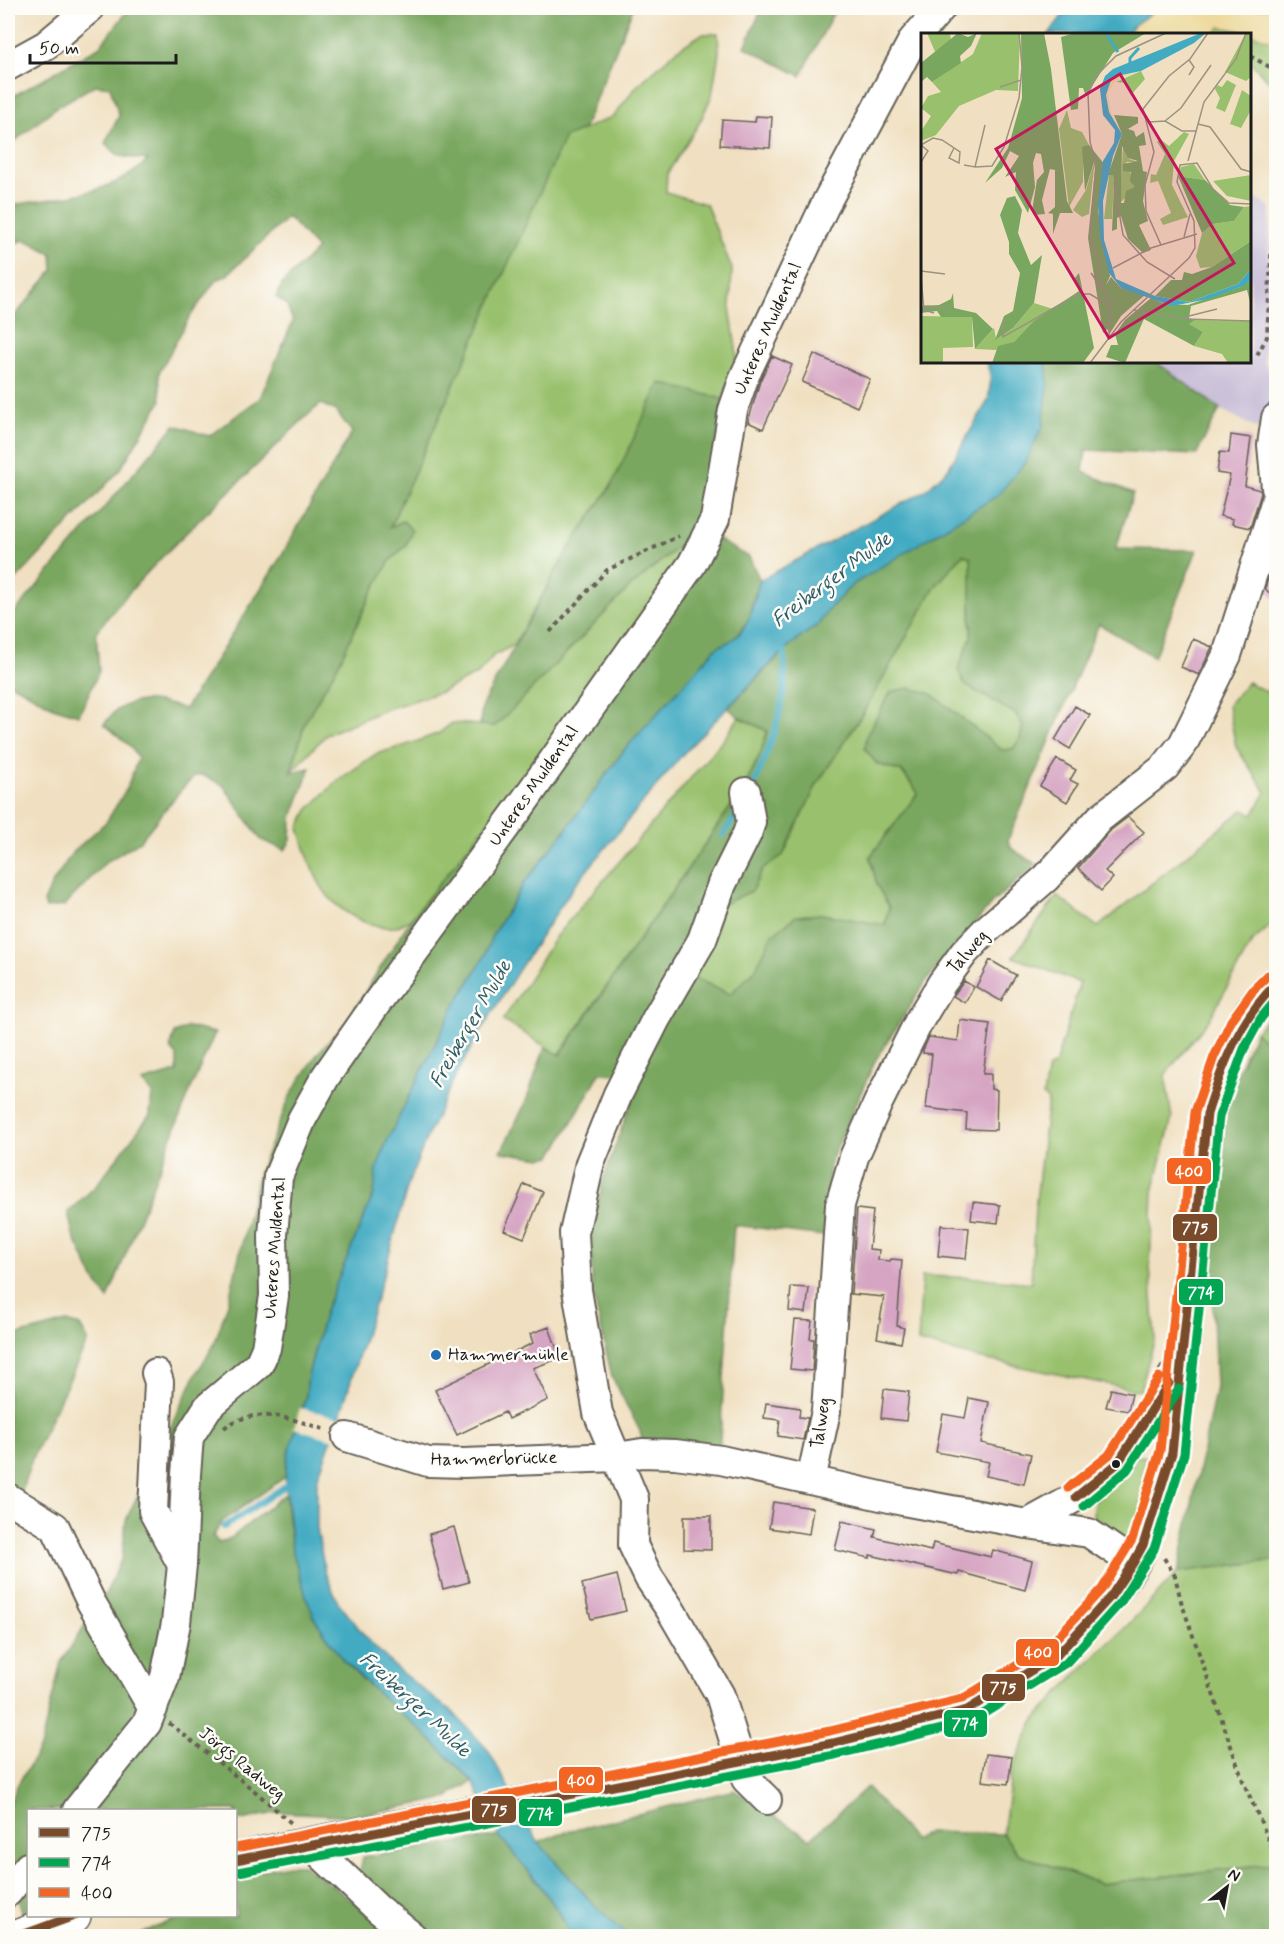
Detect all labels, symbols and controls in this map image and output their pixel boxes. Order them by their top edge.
scale bar [30,27,176,65]
inset map [921,33,1251,363]
text: 50 m [39,37,79,61]
street label: Unteres Muldental [728,259,808,399]
water label: Freiberger Mulde [767,526,899,635]
street label: Unteres Muldental [483,721,585,851]
street label: Talweg [942,925,994,979]
water label: Freiberger Mulde [423,955,521,1094]
line badge: 400 [1166,1157,1212,1185]
text: 400 [1175,1162,1203,1183]
street label: Unteres Muldental [258,1176,292,1320]
line badge: 775 [1172,1213,1218,1242]
text: 775 [1182,1218,1208,1239]
line badge: 774 [1178,1278,1224,1306]
text: 774 [1187,1283,1215,1304]
place label: Hammermühle [448,1343,569,1367]
marker: Hammermühle [429,1348,443,1362]
street label: Talweg [805,1396,837,1450]
street label: Hammerbrücke [431,1446,558,1472]
unlabelled marker [1110,1458,1122,1470]
line badge: 400 [1015,1638,1060,1667]
text: 400 [1024,1643,1052,1664]
water label: Freiberger Mulde [352,1646,477,1766]
line badge: 775 [981,1673,1026,1702]
text: 775 [990,1678,1016,1699]
line badge: 774 [943,1709,988,1738]
text: 774 [951,1714,979,1735]
street label: Jörgs Radweg [192,1722,290,1808]
line badge: 400 [558,1766,604,1794]
text: 400 [567,1771,595,1792]
line badge: 775 [471,1795,517,1824]
line badge: 774 [518,1798,563,1827]
text: 775 [481,1800,507,1821]
text: 774 [526,1804,554,1825]
legend [27,1809,237,1917]
text: 775 [81,1822,111,1846]
text: 774 [81,1852,112,1876]
north arrow [1197,1857,1257,1917]
text: N [1224,1864,1244,1887]
text: 400 [81,1882,113,1906]

